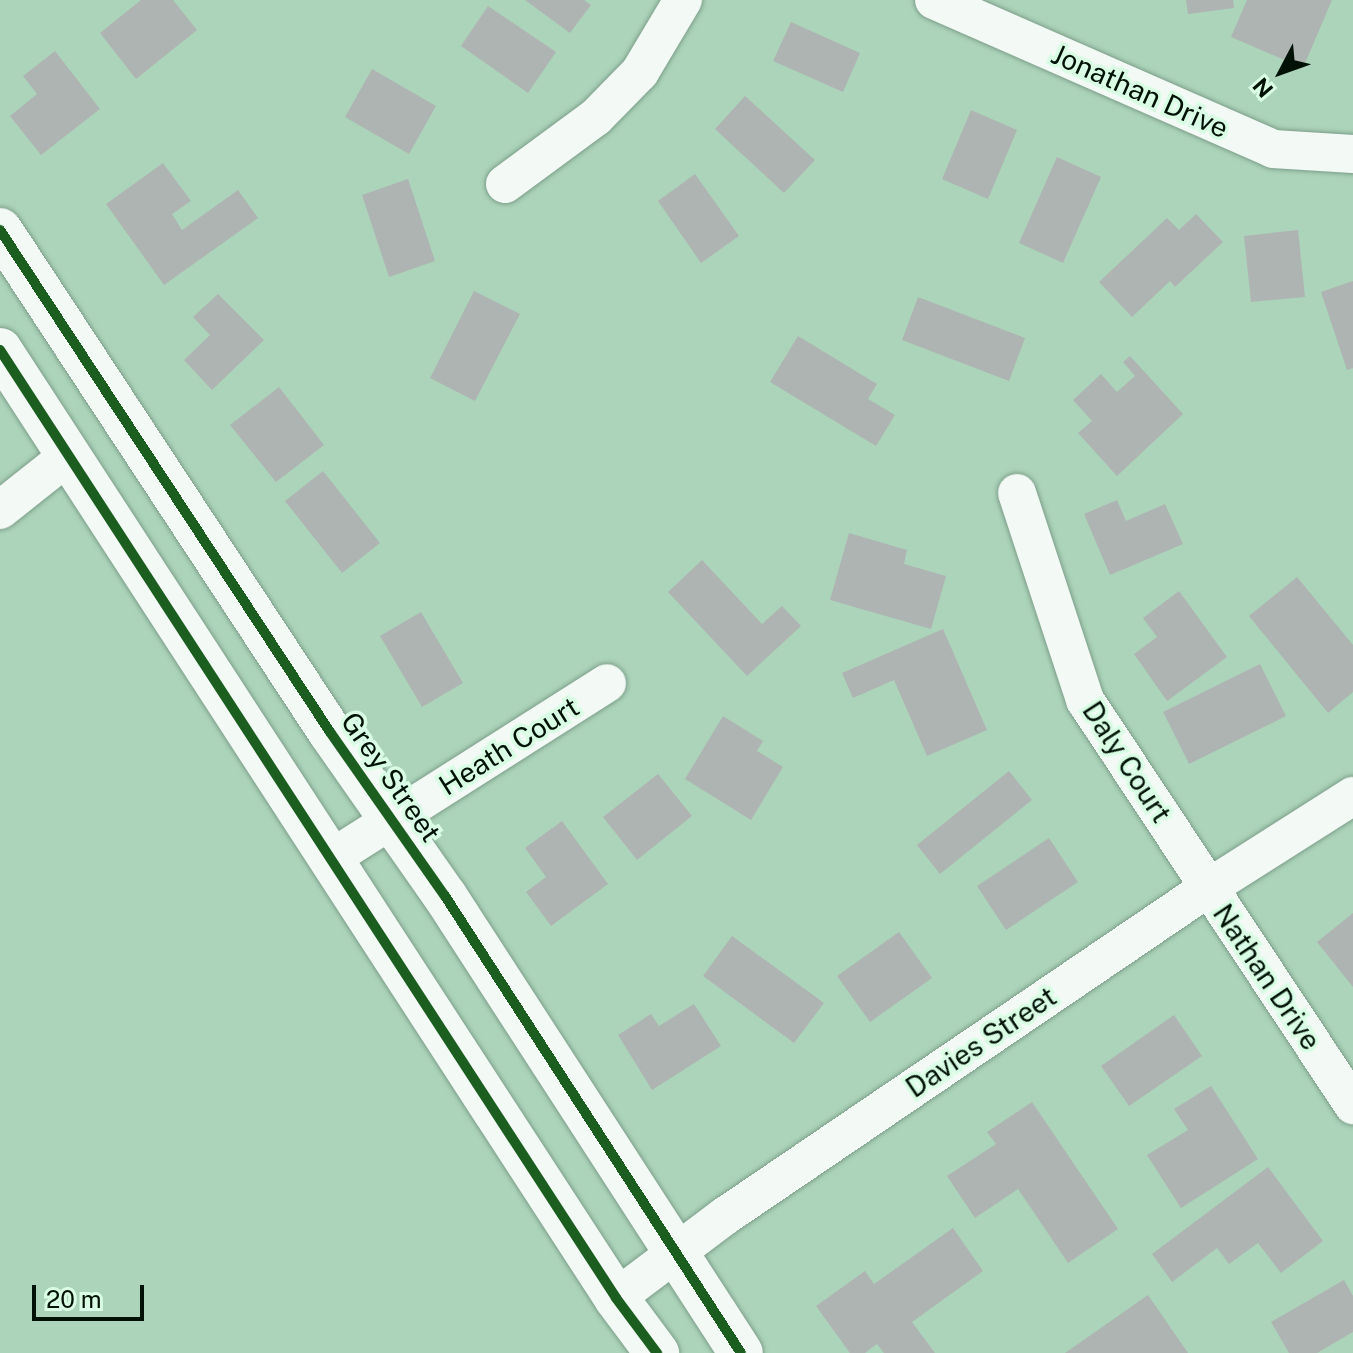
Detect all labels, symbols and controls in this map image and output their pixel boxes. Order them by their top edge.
north arrow [1241,32,1321,112]
street label: Jonathan Drive [1046,37,1234,145]
text: N [1247,73,1278,103]
street label: Heath Court [433,690,585,802]
street label: Daly Court [1075,695,1179,829]
street label: Grey Street [334,706,448,848]
street label: Nathan Drive [1206,898,1328,1056]
street label: Davies Street [899,979,1063,1105]
scale bar [36,1269,148,1319]
text: 20 m [46,1285,102,1313]

